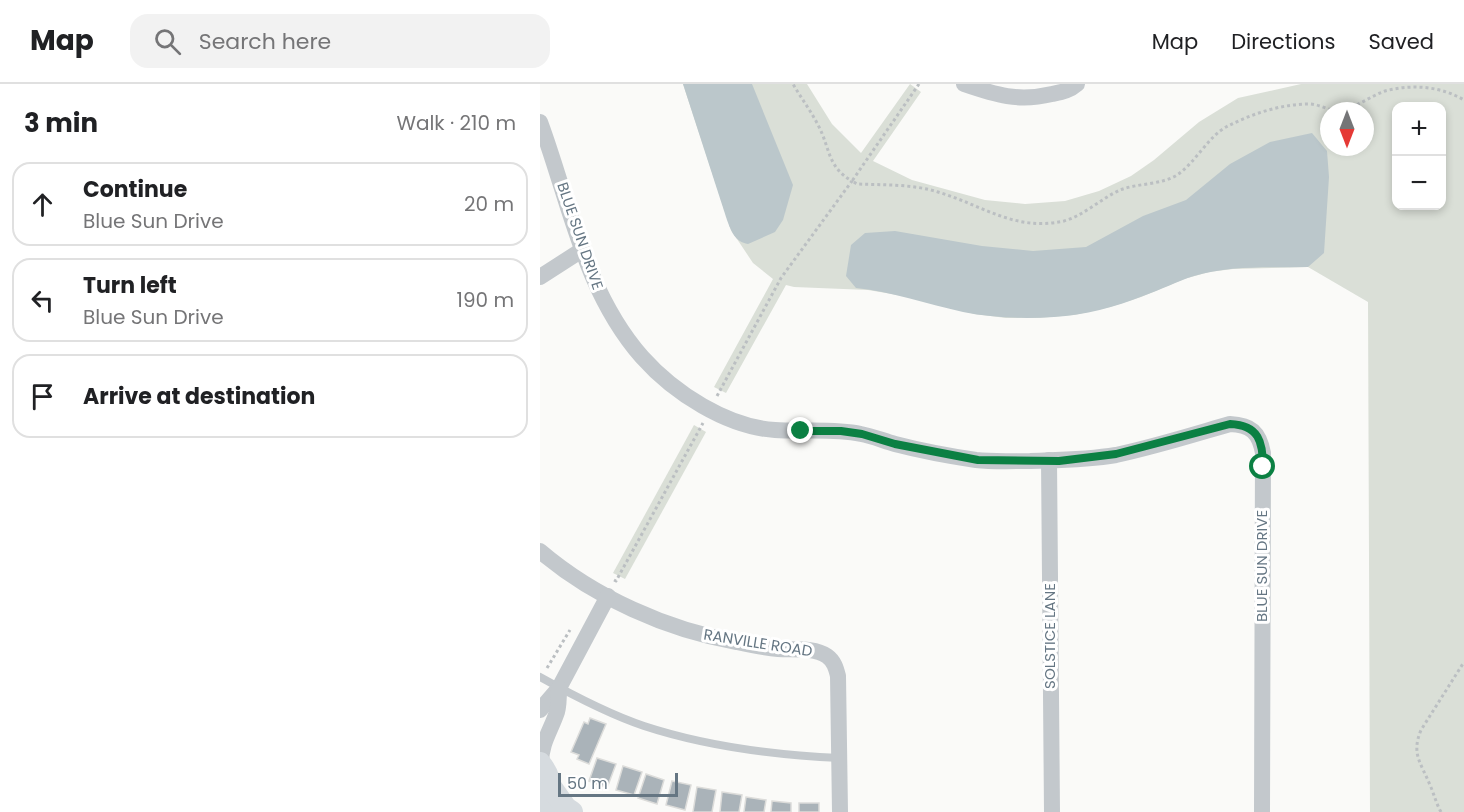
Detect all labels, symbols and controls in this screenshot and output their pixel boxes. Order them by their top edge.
search box [130,14,550,68]
text: Map [30,21,94,60]
icon: search [151,25,184,58]
text: Search here [199,26,331,57]
text: Map [1152,27,1198,56]
text: Directions [1231,27,1335,56]
text: Saved [1368,27,1434,56]
north arrow [1320,102,1374,156]
map controls [1392,102,1446,210]
button: + [1392,102,1446,156]
text: 3 min [24,105,98,141]
text: Walk · 210 m [396,109,516,137]
button: − [1392,156,1446,210]
text: Continue [83,174,187,205]
street label: BLUE SUN DRIVE [552,179,609,292]
icon: ahead [26,188,59,221]
text: 20 m [464,190,514,218]
text: Blue Sun Drive [83,207,224,235]
text: Turn left [83,270,177,301]
icon: left [26,284,59,317]
text: 190 m [457,286,514,314]
text: Blue Sun Drive [83,303,224,331]
icon: arrive [26,380,59,413]
text: Arrive at destination [83,381,315,412]
route end [787,417,813,443]
route start [1249,453,1275,479]
street label: BLUE SUN DRIVE [1251,510,1272,622]
street label: SOLSTICE LANE [1039,583,1060,689]
street label: RANVILLE ROAD [702,624,814,661]
scale bar [558,770,678,798]
text: 50 m [567,772,608,795]

